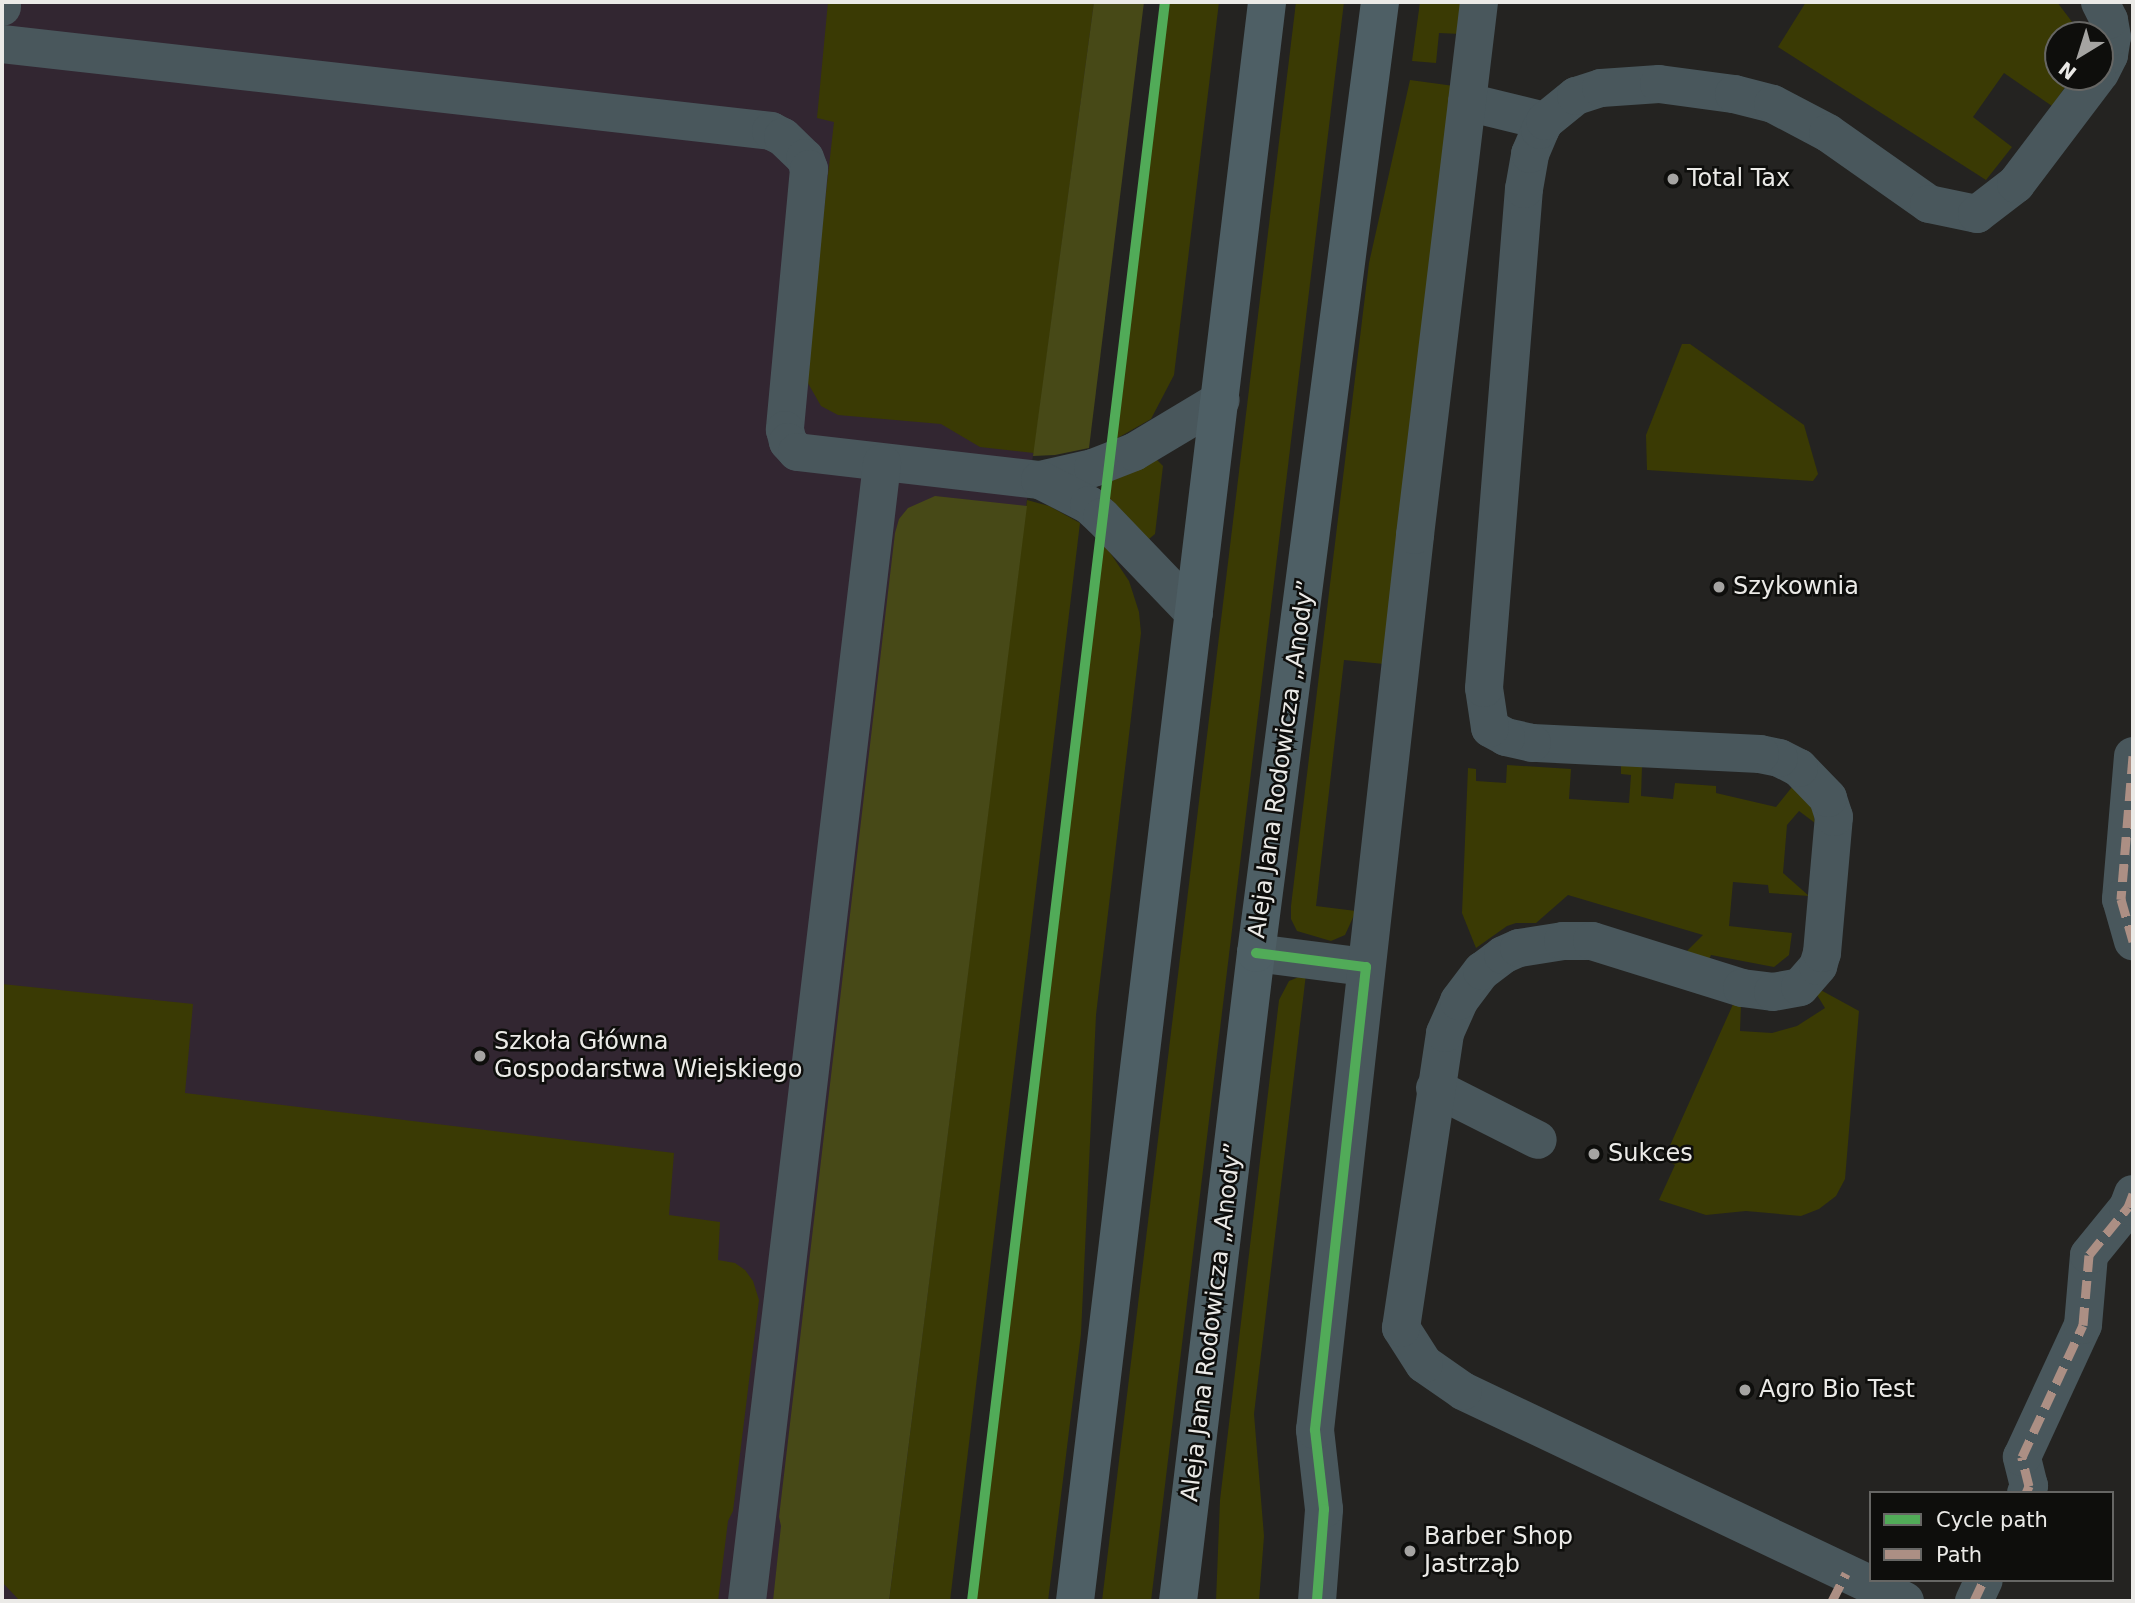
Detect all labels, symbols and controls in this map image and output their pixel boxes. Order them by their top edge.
north arrow [2044,21,2114,91]
text: N [2054,57,2080,85]
place label: Total Tax [1687,165,1790,193]
marker: Total Tax [1665,171,1681,187]
place label: Szykownia [1733,573,1859,601]
street label: Aleja Jana Rodowicza „Anody” [1243,578,1321,940]
marker: Szykownia [1711,579,1727,595]
place label: Szkoła Główna Gospodarstwa Wiejskiego [494,1028,802,1084]
marker: Szkoła Główna Gospodarstwa Wiejskiego [472,1048,488,1064]
place label: Sukces [1608,1140,1693,1168]
street label: Aleja Jana Rodowicza „Anody” [1176,1141,1248,1503]
marker: Sukces [1586,1146,1602,1162]
place label: Agro Bio Test [1759,1376,1915,1404]
marker: Agro Bio Test [1737,1382,1753,1398]
legend [1869,1491,2114,1582]
text: Cycle path [1936,1508,2048,1532]
place label: Barber Shop Jastrząb [1424,1523,1573,1579]
marker: Barber Shop Jastrząb [1402,1543,1418,1559]
text: Path [1936,1543,1982,1567]

